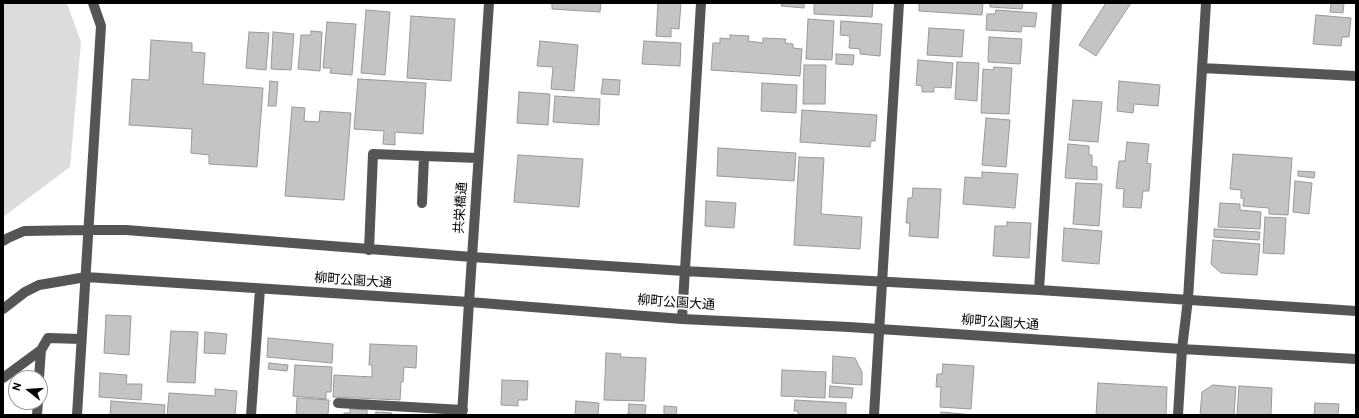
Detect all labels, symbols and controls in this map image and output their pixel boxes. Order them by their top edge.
street label: 共栄橋通 [452,182,472,234]
street label: 柳町公園大通 [314,271,392,293]
street label: 柳町公園大通 [637,293,715,315]
street label: 柳町公園大通 [961,313,1039,335]
north arrow [8,370,48,410]
text: N [10,381,25,393]

